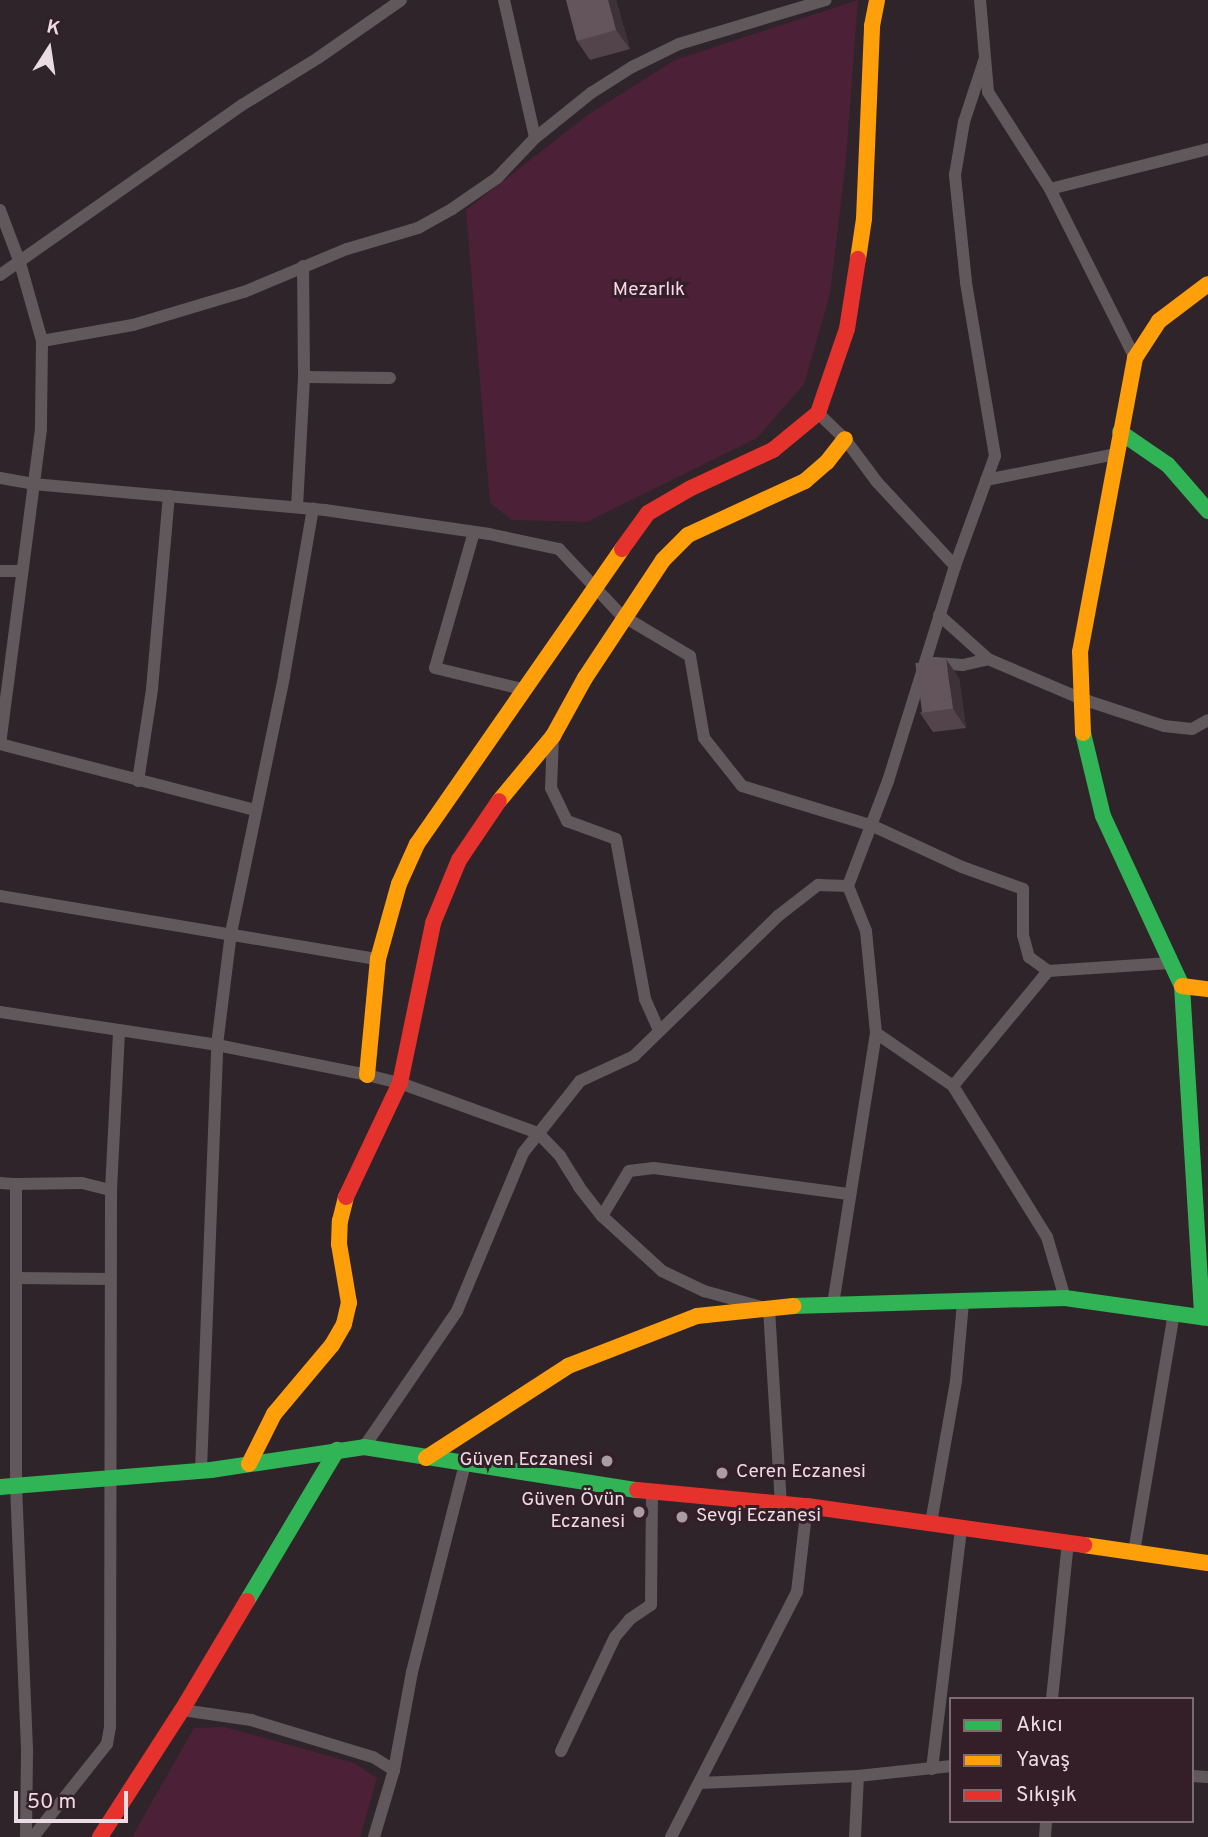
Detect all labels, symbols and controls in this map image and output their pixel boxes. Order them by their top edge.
north arrow [14,14,84,84]
text: K [44,15,62,42]
park label: Mezarlık [613,280,685,302]
place label: Güven Eczanesi [459,1450,593,1472]
marker: Güven Eczanesi [599,1453,615,1469]
place label: Ceren Eczanesi [736,1462,866,1484]
marker: Ceren Eczanesi [714,1465,730,1481]
place label: Güven Övün Eczanesi [521,1490,625,1534]
marker: Güven Övün Eczanesi [631,1504,647,1520]
place label: Sevgi Eczanesi [696,1506,821,1528]
marker: Sevgi Eczanesi [674,1509,690,1525]
legend [949,1697,1194,1823]
text: Akıcı [1016,1712,1063,1739]
text: Yavaş [1016,1747,1070,1774]
scale bar [18,1778,131,1822]
text: Sıkışık [1016,1782,1077,1809]
text: 50 m [27,1789,76,1816]

